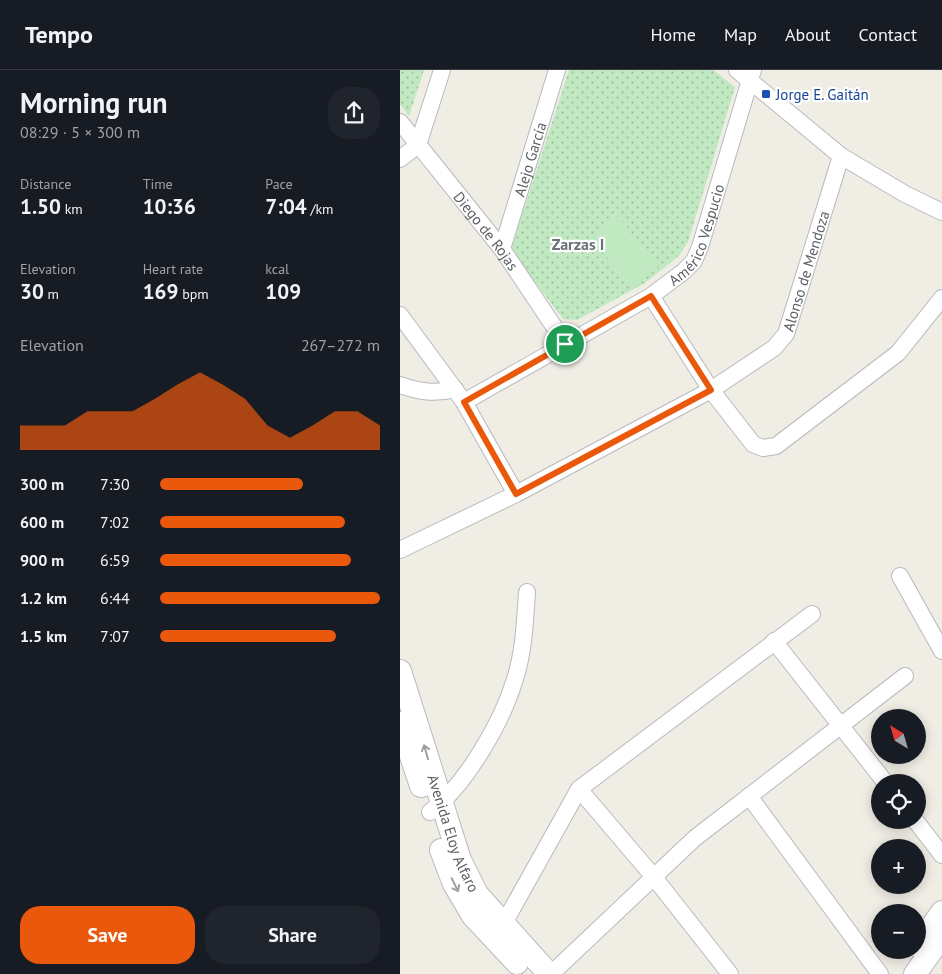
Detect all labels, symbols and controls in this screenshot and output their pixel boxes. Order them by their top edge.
text: Tempo [25,19,93,50]
text: Home [650,23,696,46]
text: Map [724,23,757,46]
text: About [785,23,831,46]
text: Contact [859,23,917,46]
text: Morning run [20,84,168,121]
place label: Jorge E. Gaitán [775,85,869,104]
button: share [328,87,380,139]
marker: Jorge E. Gaitán [760,88,772,100]
street label: Alejo García [509,120,550,199]
text: 08:29 · 5 × 300 m [20,122,140,142]
text: Distance [20,175,71,193]
text: Time [143,175,173,193]
text: Pace [265,175,293,193]
street label: Américo Vespucio [664,182,728,289]
street label: Diego de Rojas [450,187,523,274]
text: 1.50 [20,193,61,220]
text: 10:36 [143,193,196,220]
text: 7:04 [265,193,307,220]
text: km [61,200,83,218]
text: /km [307,200,333,218]
street label: Alonso de Mendoza [778,208,833,334]
district label: Zarzas I [552,234,604,254]
text: Elevation [20,260,76,278]
text: Heart rate [143,260,203,278]
text: kcal [265,260,289,278]
text: 30 [20,278,44,305]
text: 169 [143,278,178,305]
text: 109 [265,278,301,305]
text: m [44,285,59,303]
text: bpm [178,285,209,303]
pin [544,323,586,365]
icon: arrive [551,330,579,358]
text: Elevation [20,335,84,355]
text: 267–272 m [301,335,380,355]
text: 300 m [20,474,64,494]
text: 7:30 [100,474,130,494]
text: 600 m [20,512,64,532]
text: 7:02 [100,512,130,532]
text: 900 m [20,550,64,570]
text: 6:59 [100,550,130,570]
text: 1.2 km [20,588,67,608]
text: 6:44 [100,588,130,608]
text: 1.5 km [20,626,67,646]
text: 7:07 [100,626,130,646]
north arrow [871,709,926,764]
map controls [871,709,926,959]
one-way arrow [421,744,430,760]
street label: Avenida Eloy Alfaro [424,772,484,895]
button: locate [871,774,926,829]
button: + [871,839,926,894]
one-way arrow [451,877,460,892]
button: − [871,904,926,959]
button: Save [20,906,195,964]
button: Share [205,906,380,964]

